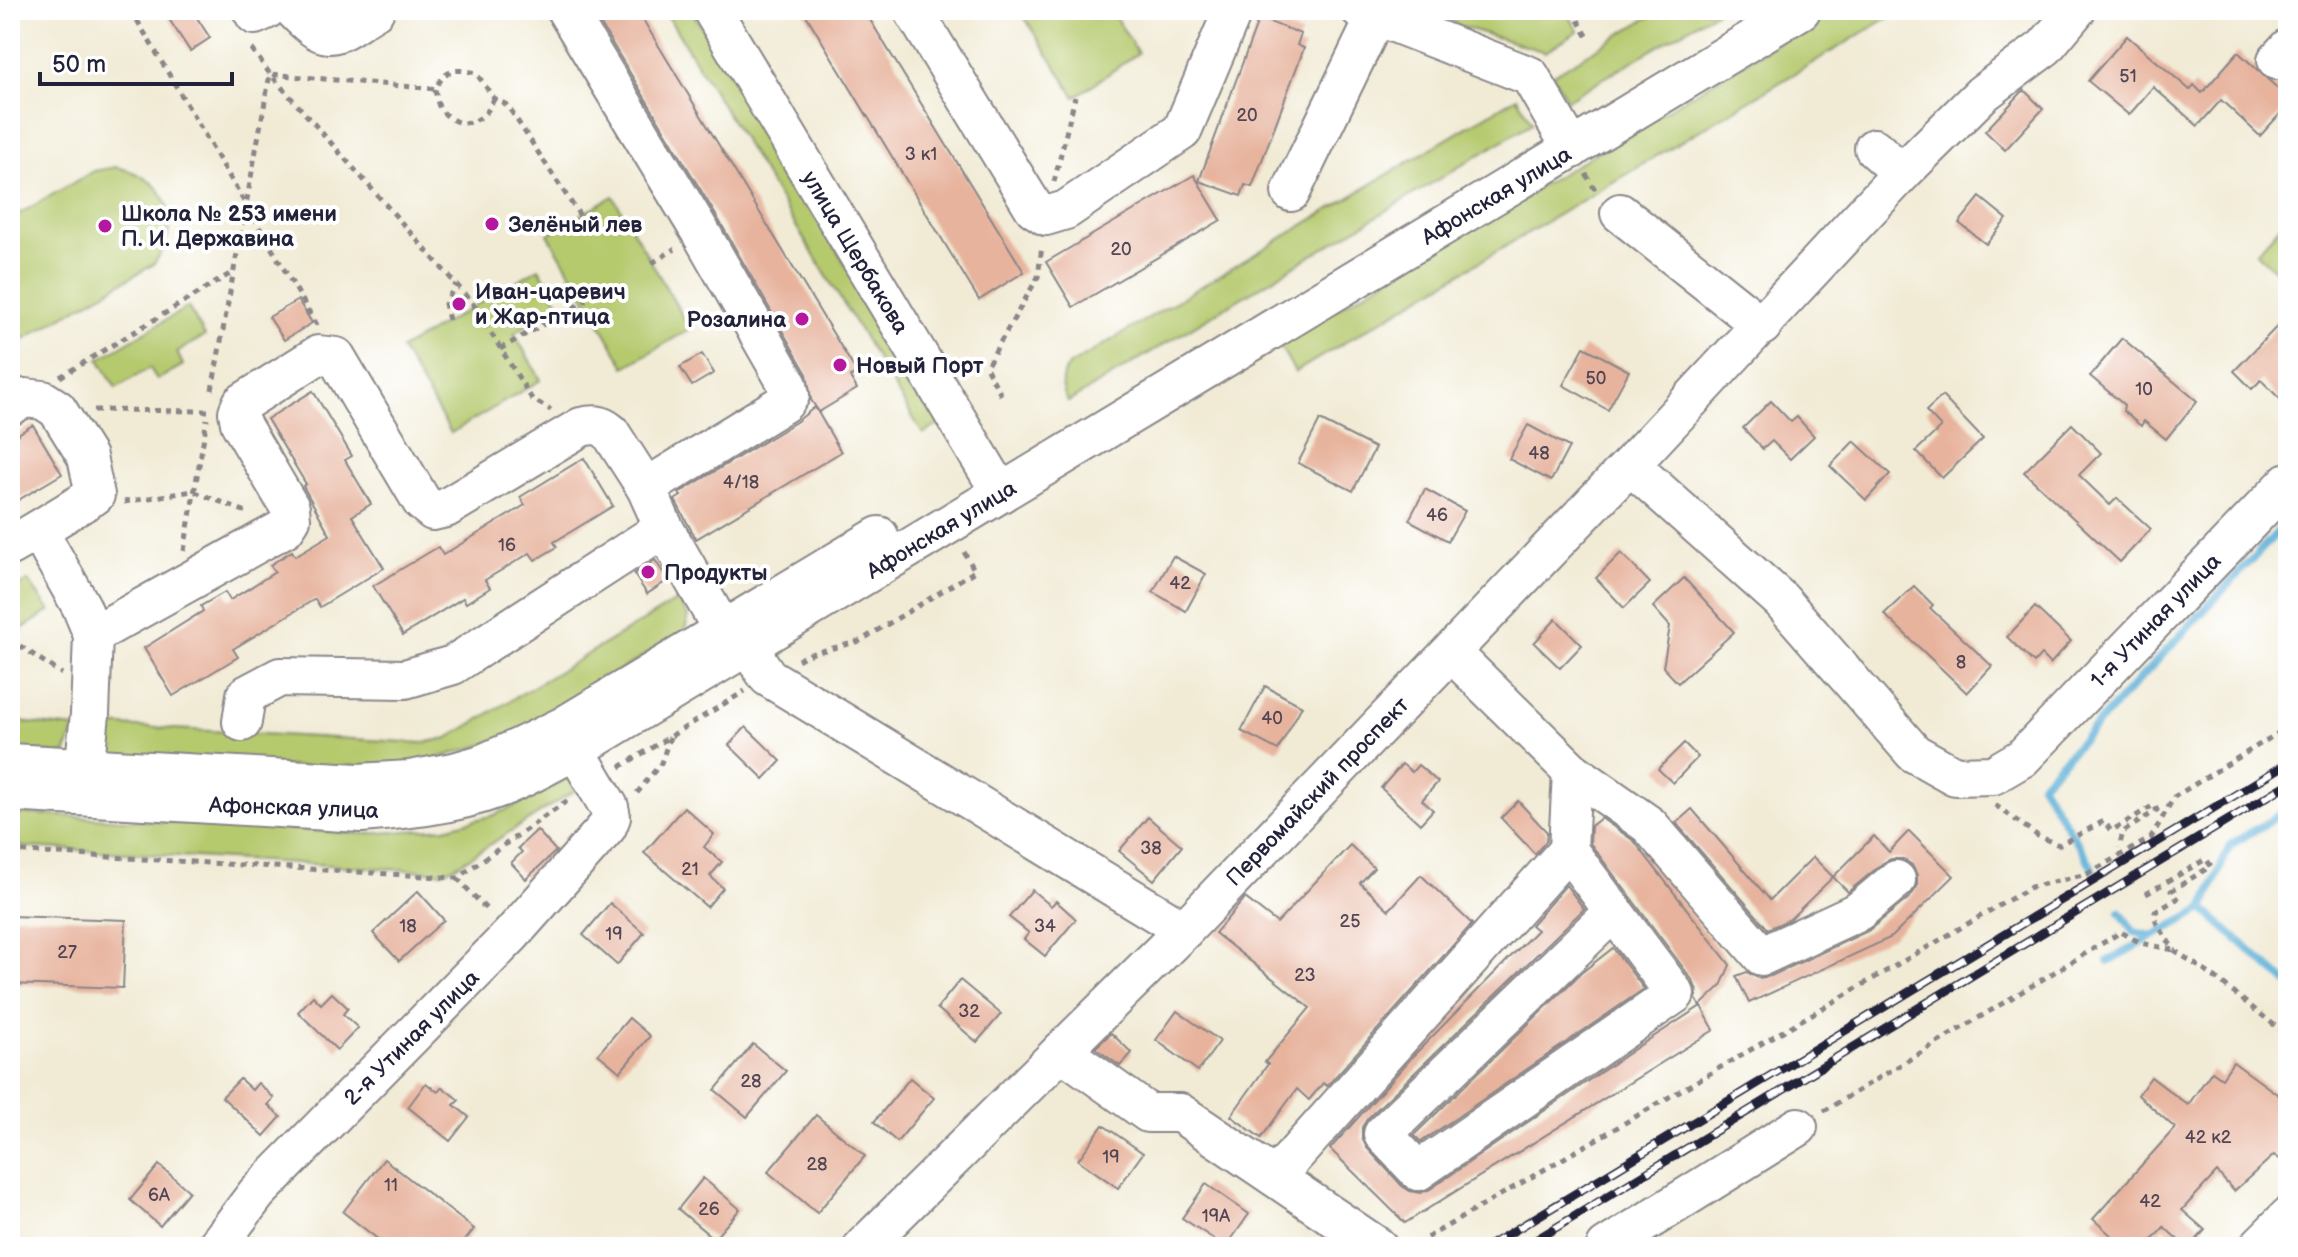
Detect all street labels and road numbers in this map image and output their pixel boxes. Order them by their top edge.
street label: Афонская улица [1416,141,1577,252]
street label: улица Щербакова [795,166,914,339]
street label: Афонская улица [861,475,1022,586]
street label: 1-я Утиная улица [2085,548,2227,694]
street label: Первомайский проспект [1221,692,1416,892]
street label: Афонская улица [208,792,379,825]
street label: 2-я Утиная улица [339,965,485,1111]

